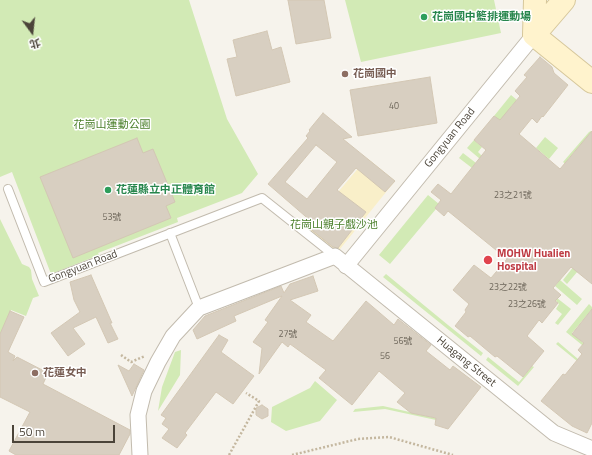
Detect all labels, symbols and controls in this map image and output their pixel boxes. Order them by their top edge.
place label: 花崗國中籃排運動場 [432,10,531,24]
north arrow [12,12,52,52]
marker: 花崗國中籃排運動場 [419,12,429,22]
text: 北 [28,34,42,53]
place label: 花崗國中 [353,67,397,81]
marker: 花崗國中 [340,69,350,79]
house number: 40 [389,102,399,112]
street label: Gongyuan Road [422,105,478,171]
park label: 花崗山運動公園 [74,118,150,132]
place label: 花蓮縣立中正體育館 [116,183,215,197]
marker: 花蓮縣立中正體育館 [103,185,113,195]
house number: 23之21號 [494,191,532,201]
house number: 53號 [102,213,122,223]
park label: 花崗山親子戲沙池 [290,218,378,232]
place label: MOHW Hualien Hospital [497,247,570,273]
street label: Gongyuan Road [47,248,119,286]
marker: MOHW Hualien Hospital [482,254,494,266]
house number: 23之22號 [489,283,527,293]
house number: 23之26號 [508,300,546,310]
house number: 27號 [278,330,298,340]
street label: Huagang Street [434,334,498,390]
house number: 56號 [393,337,413,347]
house number: 56 [380,352,390,362]
place label: 花蓮女中 [43,366,87,380]
marker: 花蓮女中 [30,368,40,378]
scale bar [14,417,117,443]
text: 50 m [19,422,45,441]

